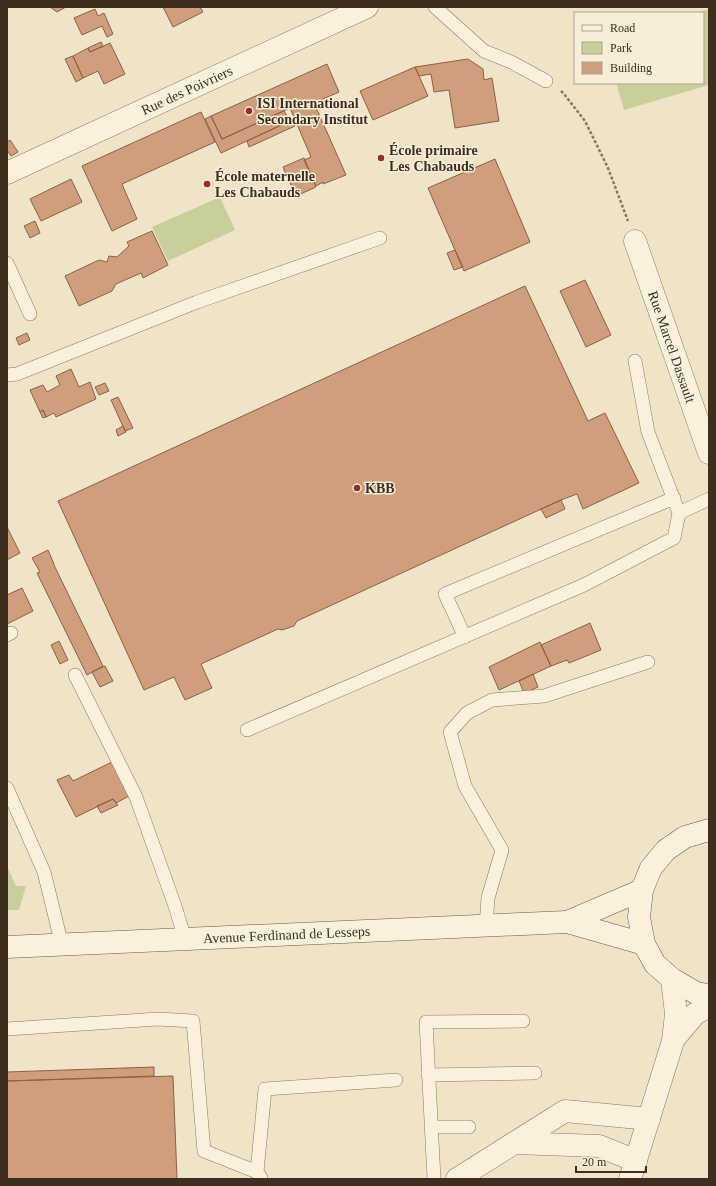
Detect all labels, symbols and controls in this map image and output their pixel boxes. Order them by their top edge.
legend [574,12,704,84]
text: Road [610,21,635,35]
text: Park [610,41,632,55]
text: Building [610,61,652,75]
street label: Rue des Poivriers [139,63,235,118]
place label: ISI International Secondary Institut [257,96,368,127]
marker: ISI International Secondary Institut [244,106,254,116]
place label: École primaire Les Chabauds [389,142,478,174]
marker: École primaire Les Chabauds [376,153,386,163]
place label: École maternelle Les Chabauds [215,168,315,200]
marker: École maternelle Les Chabauds [202,179,212,189]
street label: Rue Marcel Dassault [645,289,698,405]
place label: KBB [365,481,395,496]
marker: KBB [352,483,362,493]
street label: Avenue Ferdinand de Lesseps [203,923,371,946]
scale bar [576,1148,646,1174]
text: 20 m [582,1155,607,1169]

